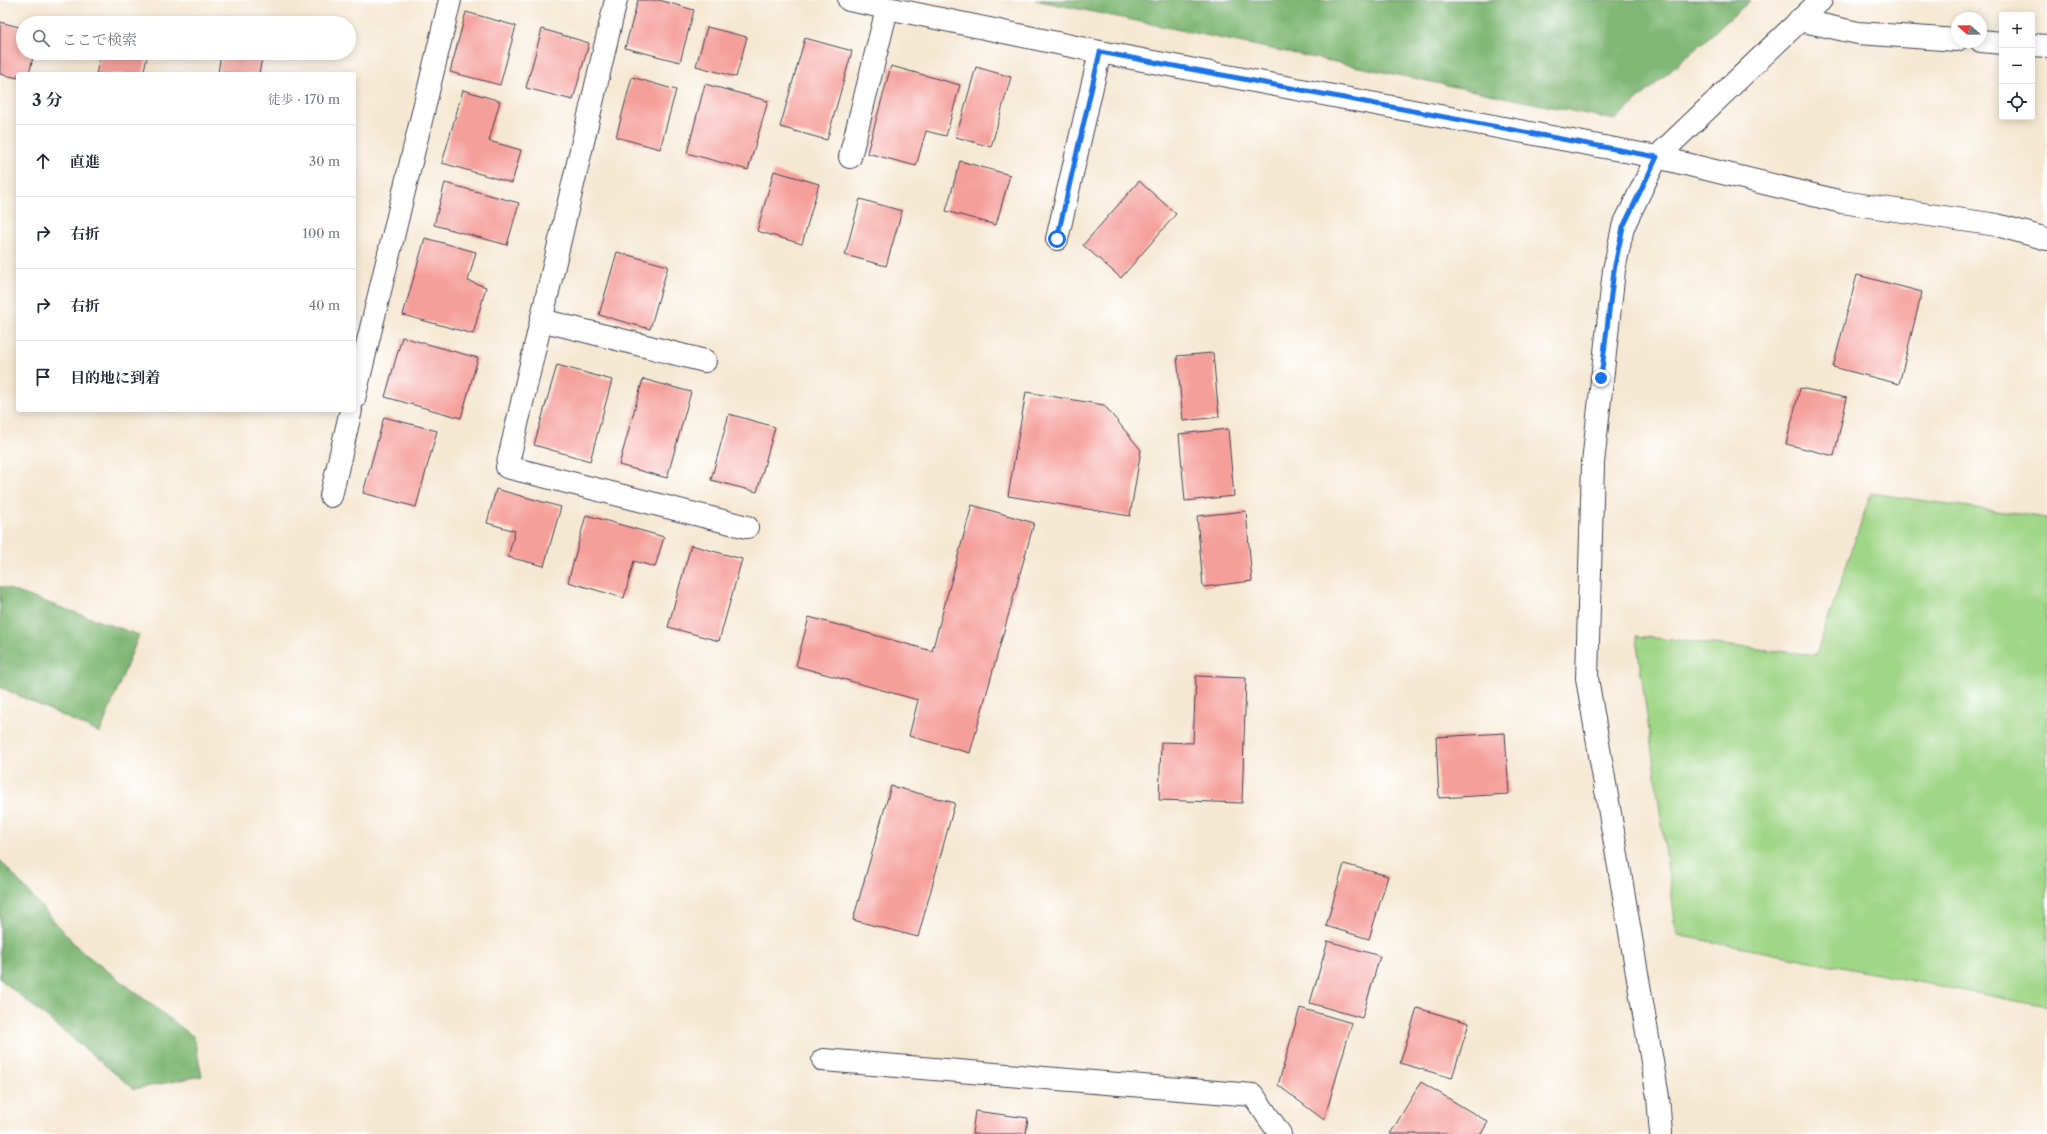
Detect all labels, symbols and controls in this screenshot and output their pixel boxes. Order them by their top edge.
north arrow [1951,12,1987,48]
map controls [1999,12,2035,120]
button: + [1999,12,2035,48]
search box [16,16,356,60]
icon: search [30,27,52,49]
text: ここで検索 [62,30,137,49]
button: − [1999,48,2035,84]
button: locate [1999,84,2035,120]
text: 3 分 [32,90,63,110]
text: 徒歩 · 170 m [268,91,340,107]
icon: ahead [32,150,54,172]
text: 直進 [70,152,100,171]
text: 30 m [309,153,340,169]
icon: right [32,222,54,244]
text: 右折 [70,224,100,243]
text: 100 m [302,225,340,241]
route start [1048,230,1066,248]
icon: right [32,294,54,316]
text: 右折 [70,296,100,315]
text: 40 m [309,297,340,313]
icon: arrive [32,366,54,388]
text: 目的地に到着 [70,368,160,387]
route end [1592,369,1610,387]

